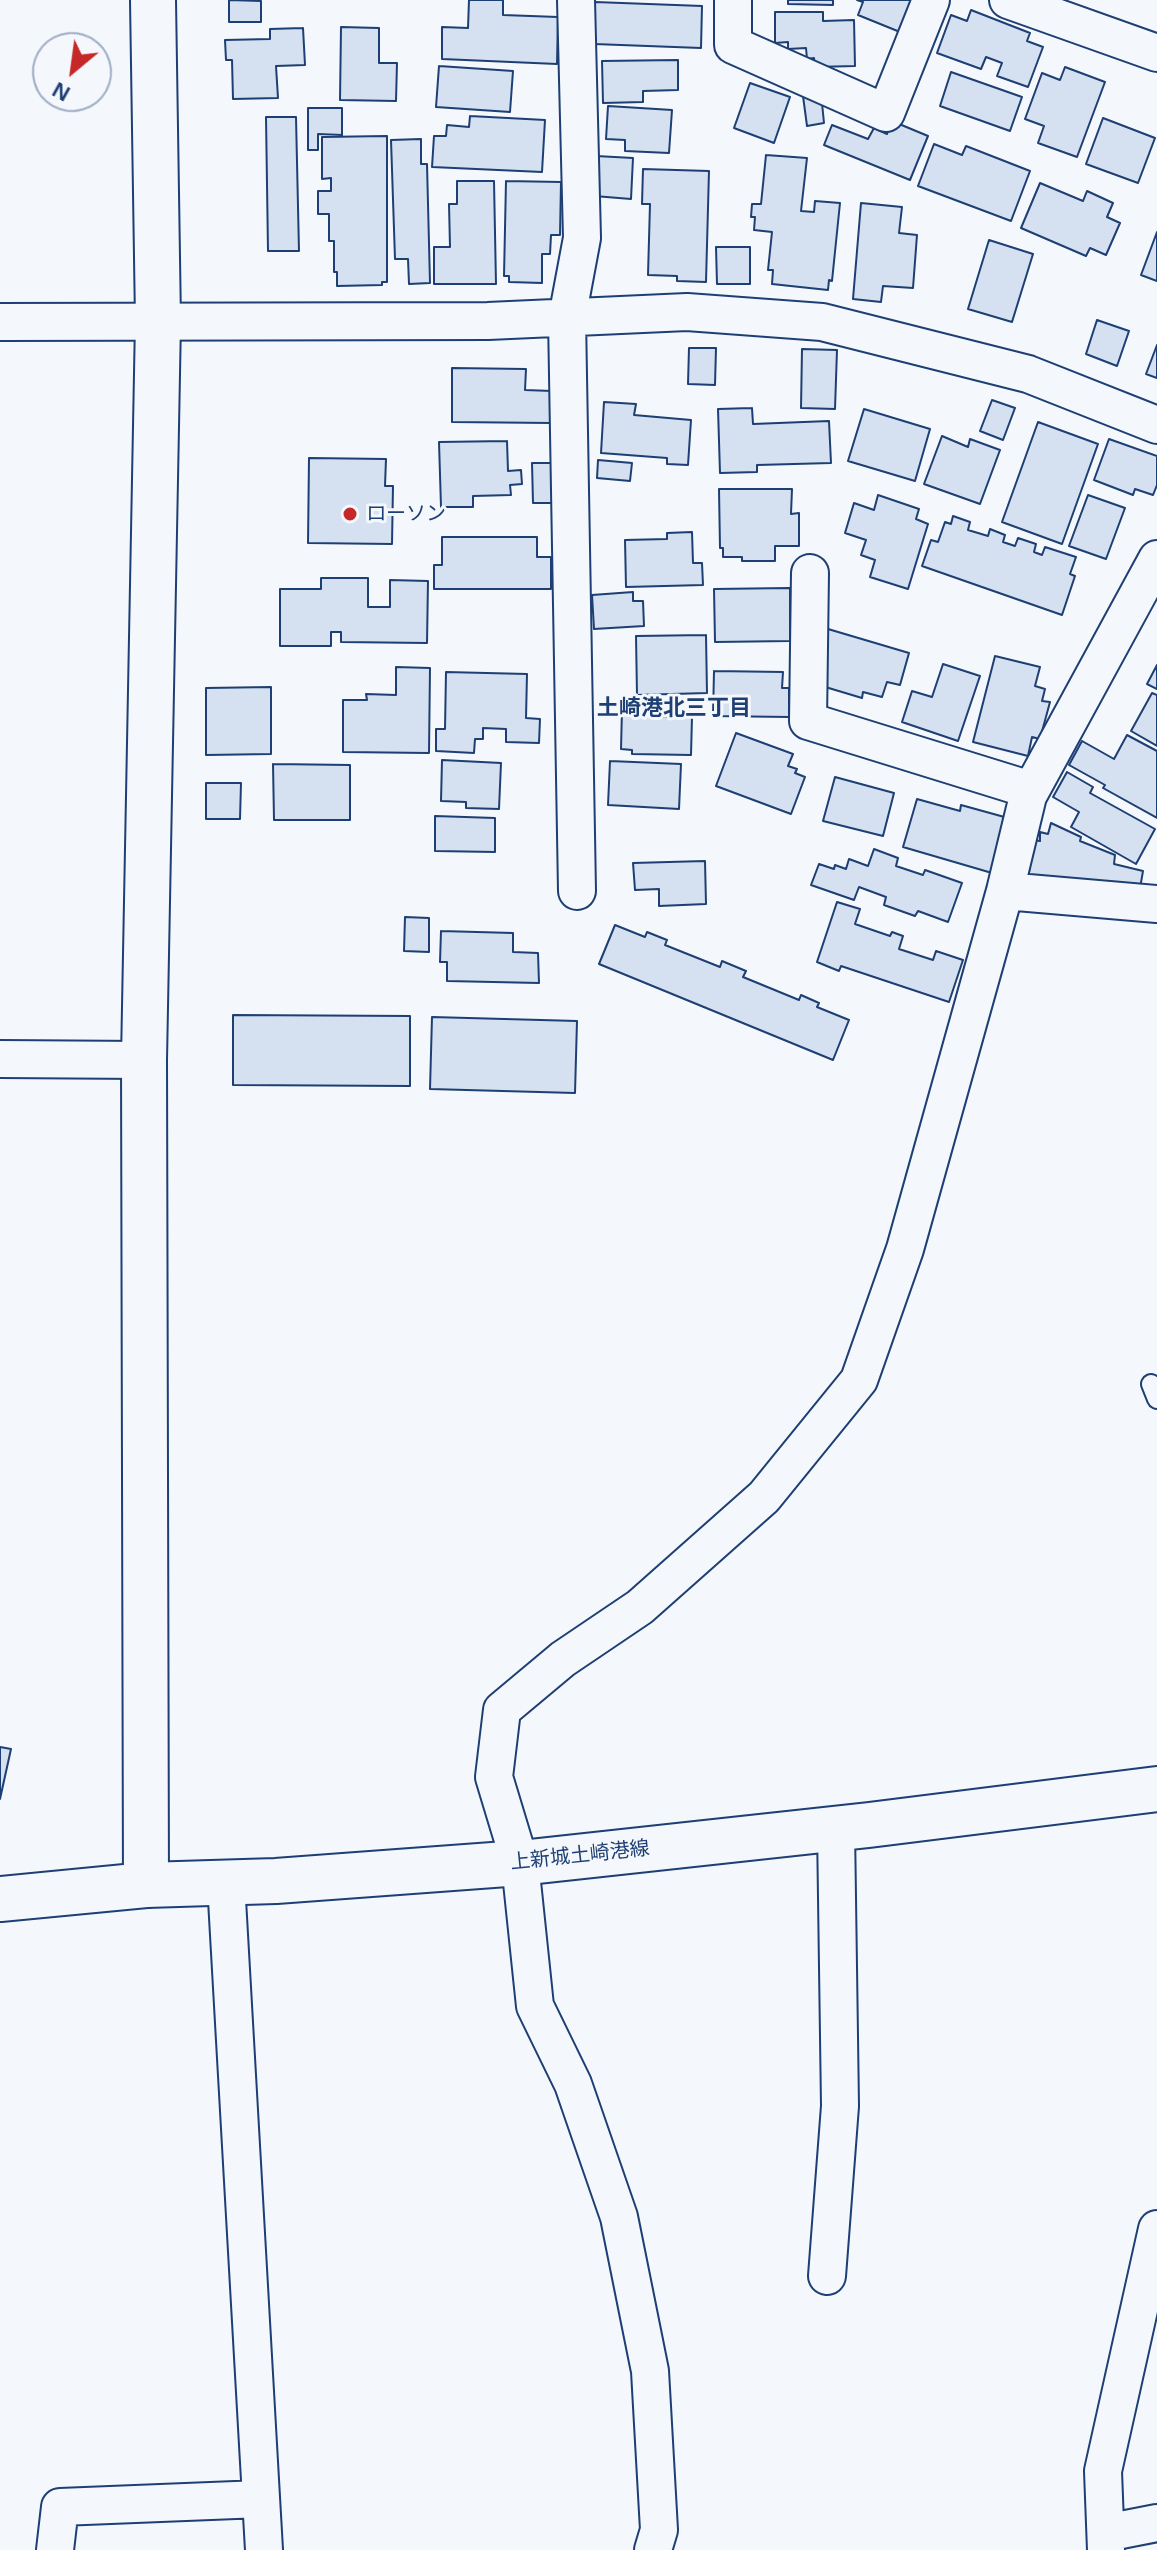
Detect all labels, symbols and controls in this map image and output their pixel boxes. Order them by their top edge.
north arrow [32,32,112,112]
text: N [48,77,74,106]
place label: ローソン [366,502,446,526]
marker: ローソン [341,505,359,523]
district label: 土崎港北三丁目 [597,696,751,722]
street label: 上新城土崎港線 [509,1837,651,1875]

